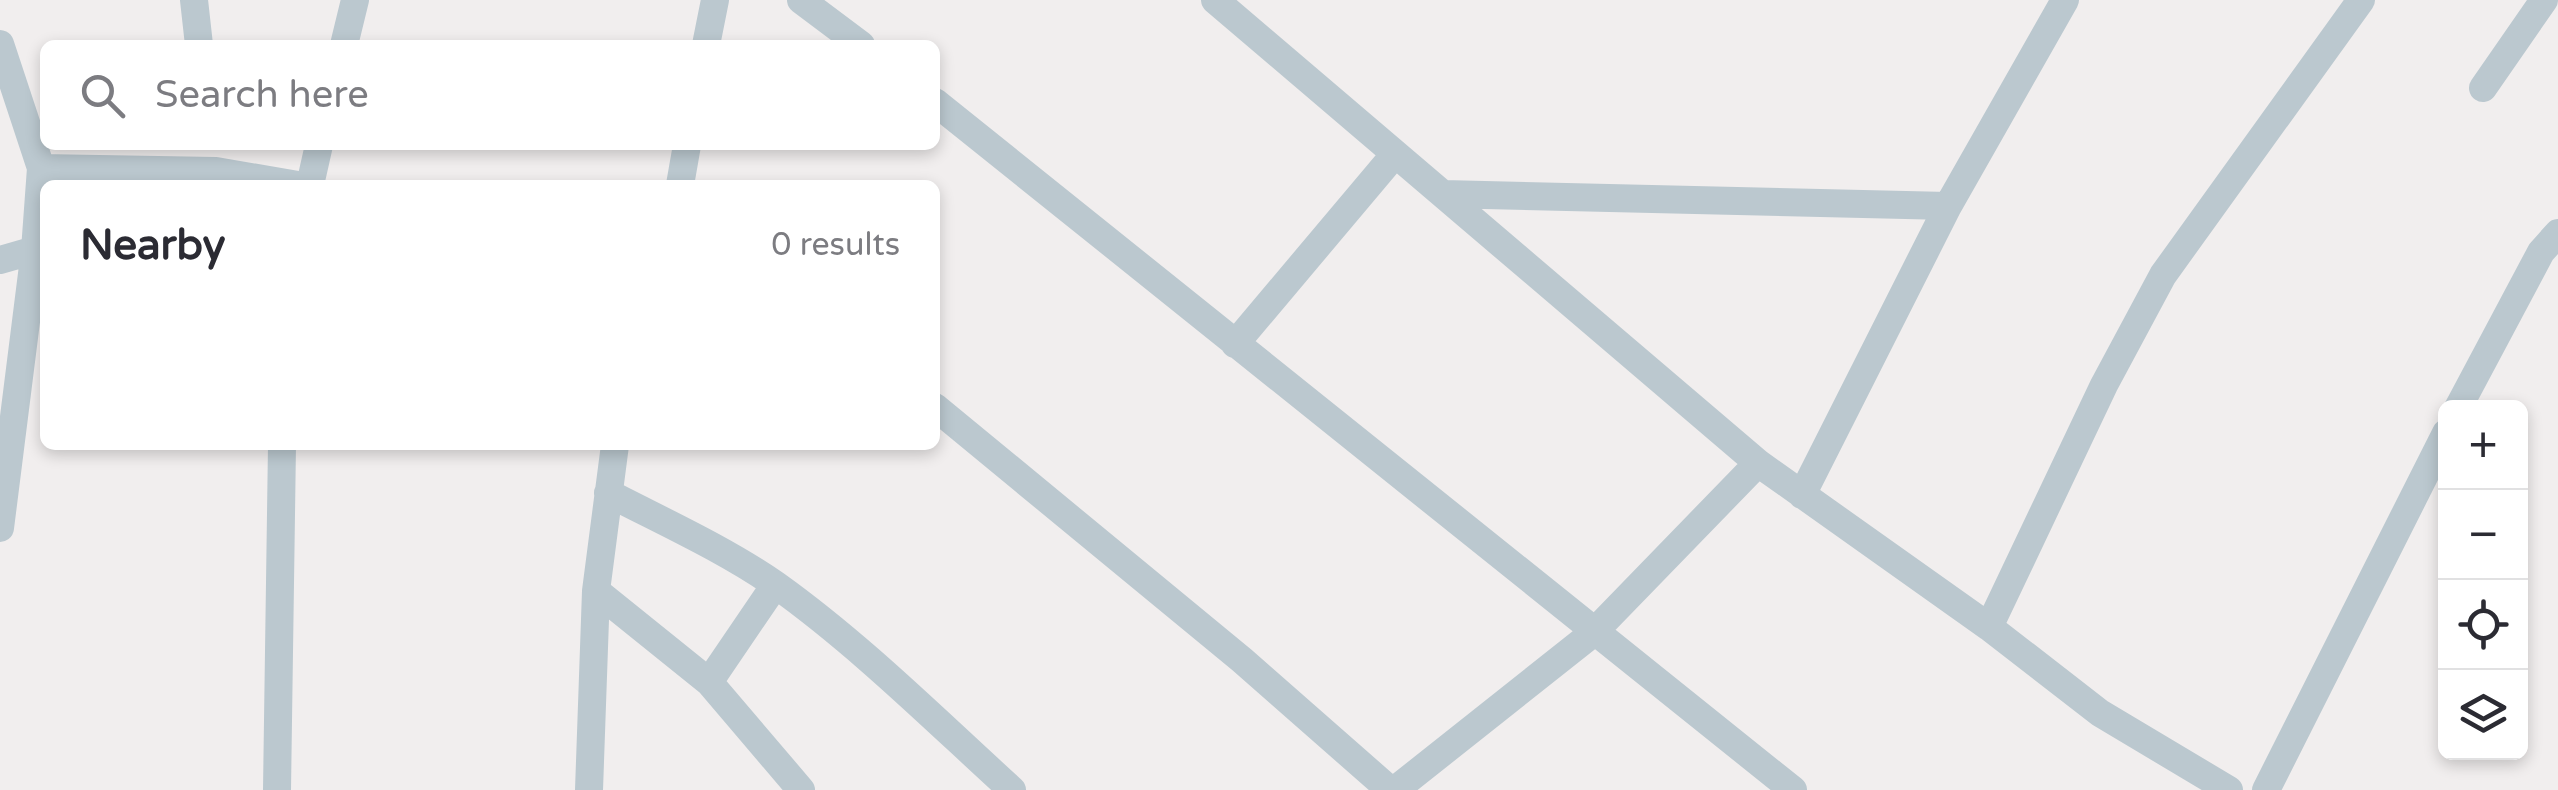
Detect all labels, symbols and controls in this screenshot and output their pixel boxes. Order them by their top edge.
search box [40,40,940,150]
icon: search [75,68,130,123]
text: Search here [155,72,369,118]
text: Nearby [80,220,225,271]
text: 0 results [771,226,900,264]
map controls [2438,400,2528,760]
button: + [2438,400,2528,490]
button: − [2438,490,2528,580]
button: locate [2438,580,2528,670]
button: layers [2438,670,2528,760]

